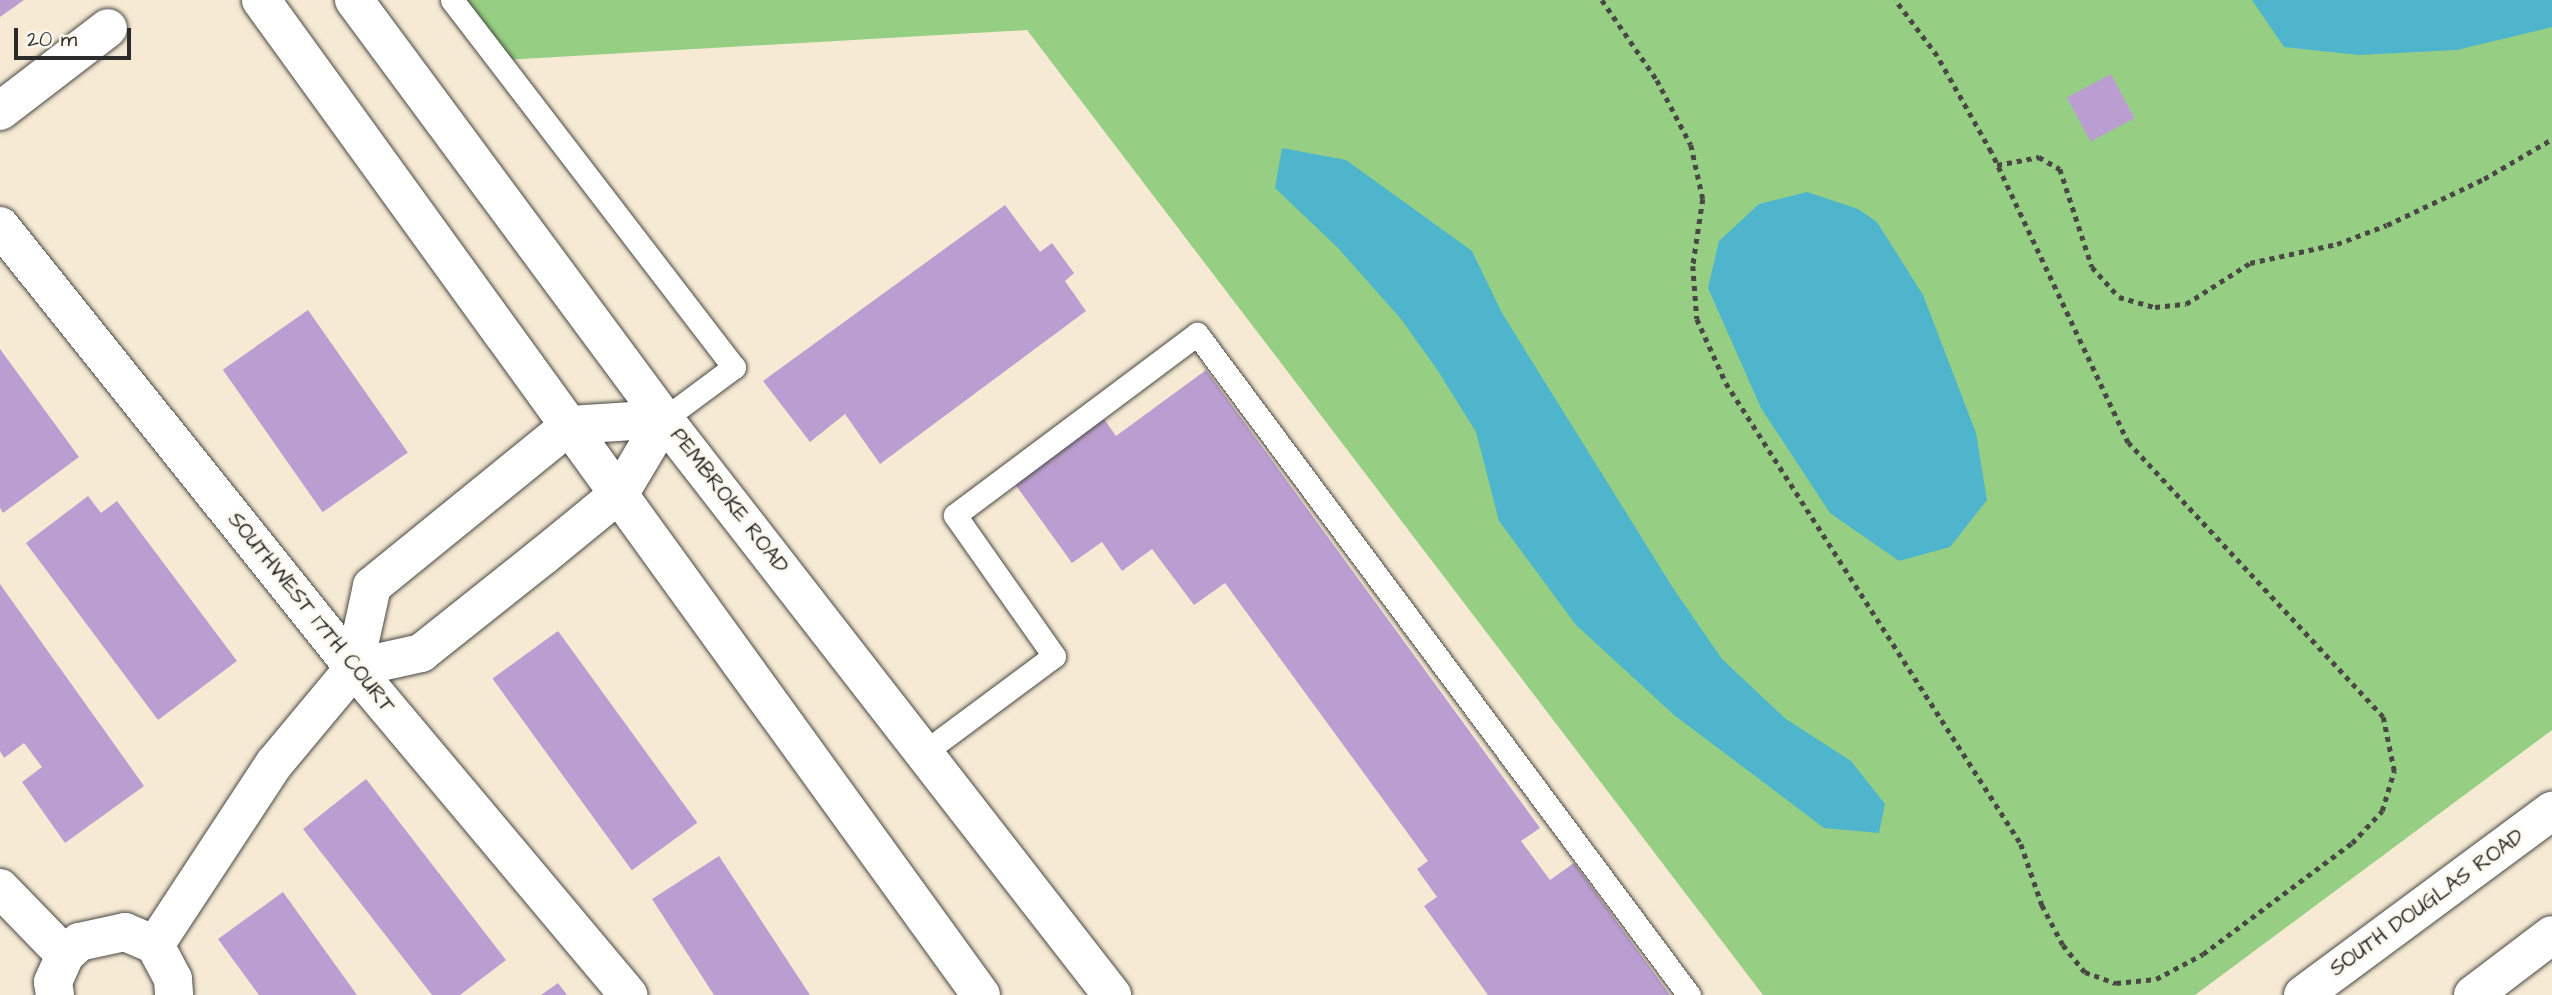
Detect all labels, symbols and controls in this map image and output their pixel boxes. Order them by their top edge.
scale bar [18,14,135,58]
text: 20 m [27,25,77,54]
street label: PEMBROKE ROAD [665,424,793,578]
street label: SOUTHWEST 17TH COURT [222,508,400,718]
street label: SOUTH DOUGLAS ROAD [2325,824,2529,982]

